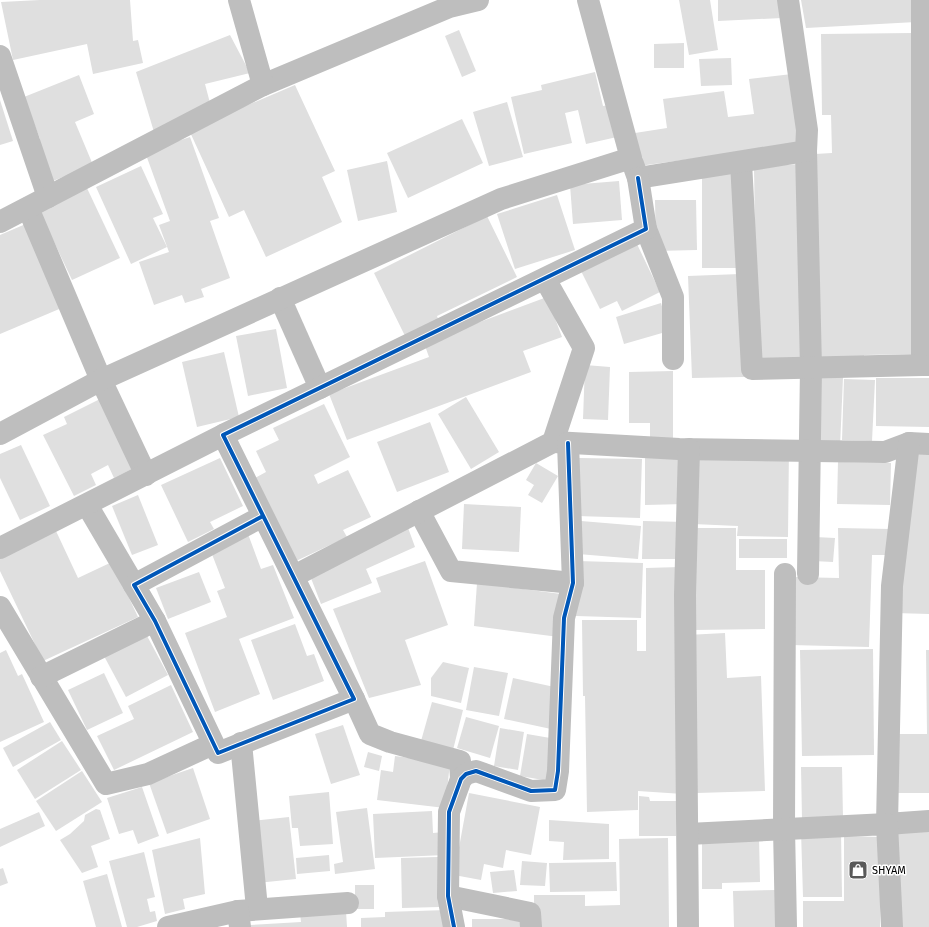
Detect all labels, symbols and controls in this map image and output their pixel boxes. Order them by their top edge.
shop icon: SHYAM [847,859,869,881]
place label: SHYAM [872,864,906,877]

